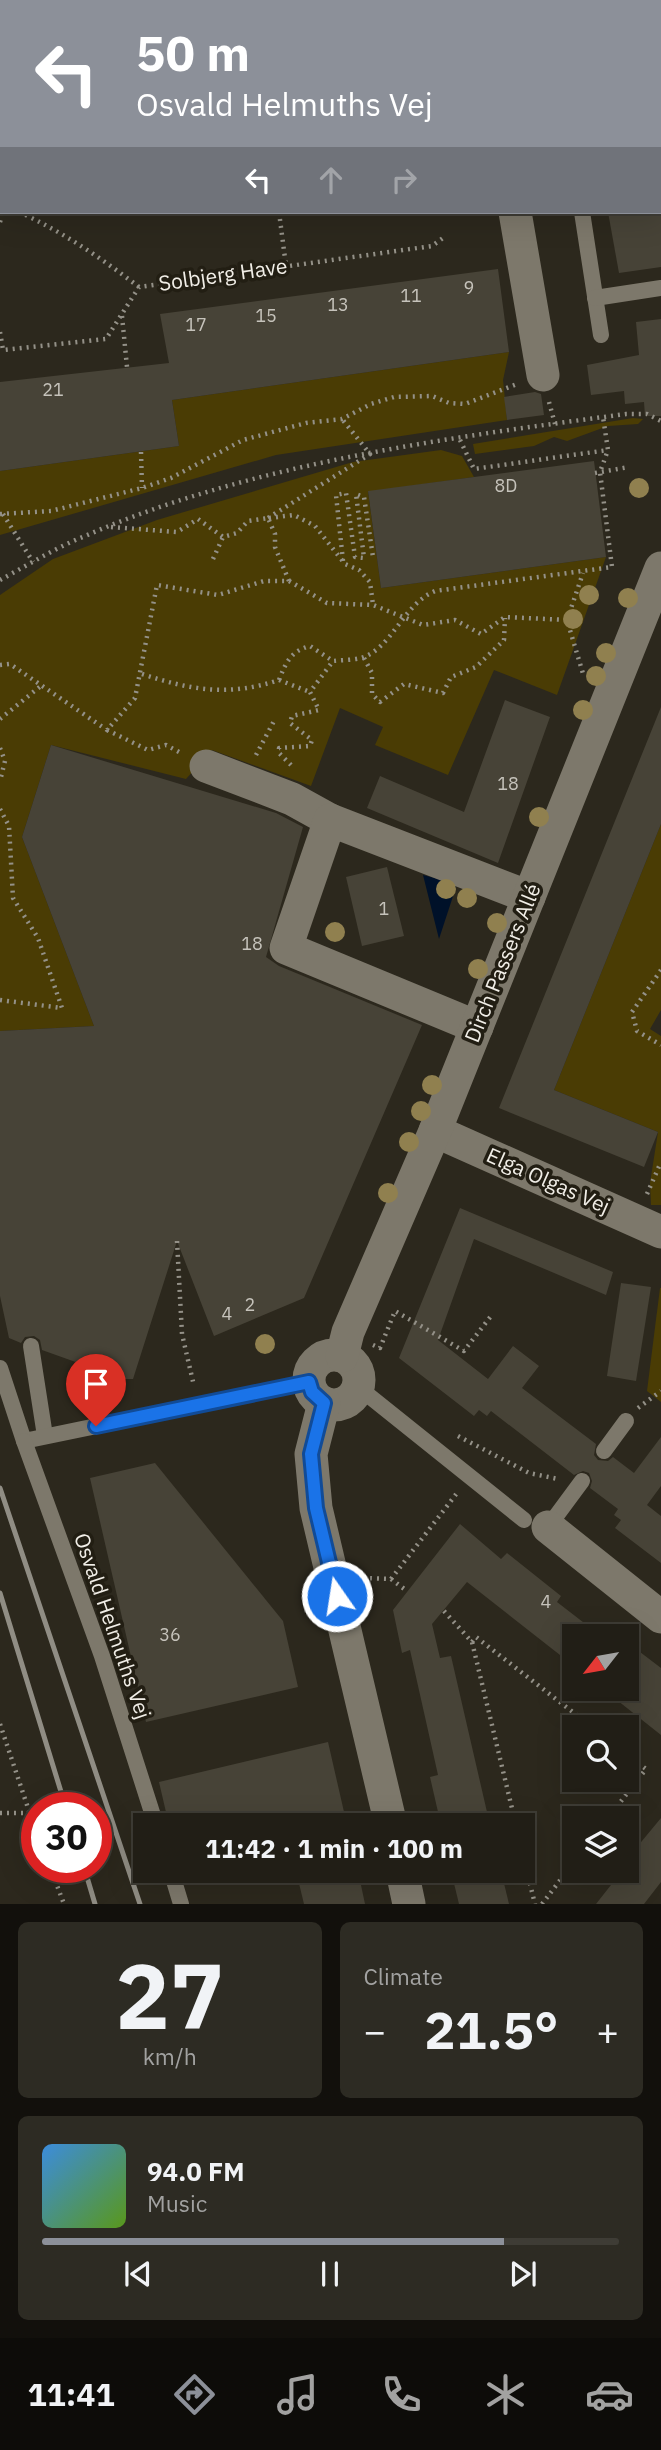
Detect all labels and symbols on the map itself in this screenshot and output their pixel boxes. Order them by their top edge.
street label: Solbjerg Have [157,251,289,297]
house number: 9 [464,276,474,299]
house number: 11 [400,284,422,307]
house number: 13 [327,293,349,316]
house number: 15 [255,304,277,327]
house number: 17 [185,313,207,336]
house number: 21 [42,378,64,401]
house number: 8D [495,474,517,497]
house number: 18 [497,772,519,795]
street label: Dirch Passers Allé [457,879,547,1046]
house number: 1 [379,897,389,920]
house number: 18 [241,932,263,955]
street label: Elga Olgas Vej [482,1140,614,1220]
house number: 2 [245,1293,255,1316]
house number: 4 [222,1302,233,1325]
pin [66,1354,126,1426]
street label: Osvald Helmuths Vej [68,1529,158,1722]
position arrow [300,1559,374,1633]
house number: 4 [541,1590,552,1613]
house number: 36 [159,1623,181,1646]
north arrow [562,1624,639,1701]
speed limit sign: 30 [21,1792,112,1883]

